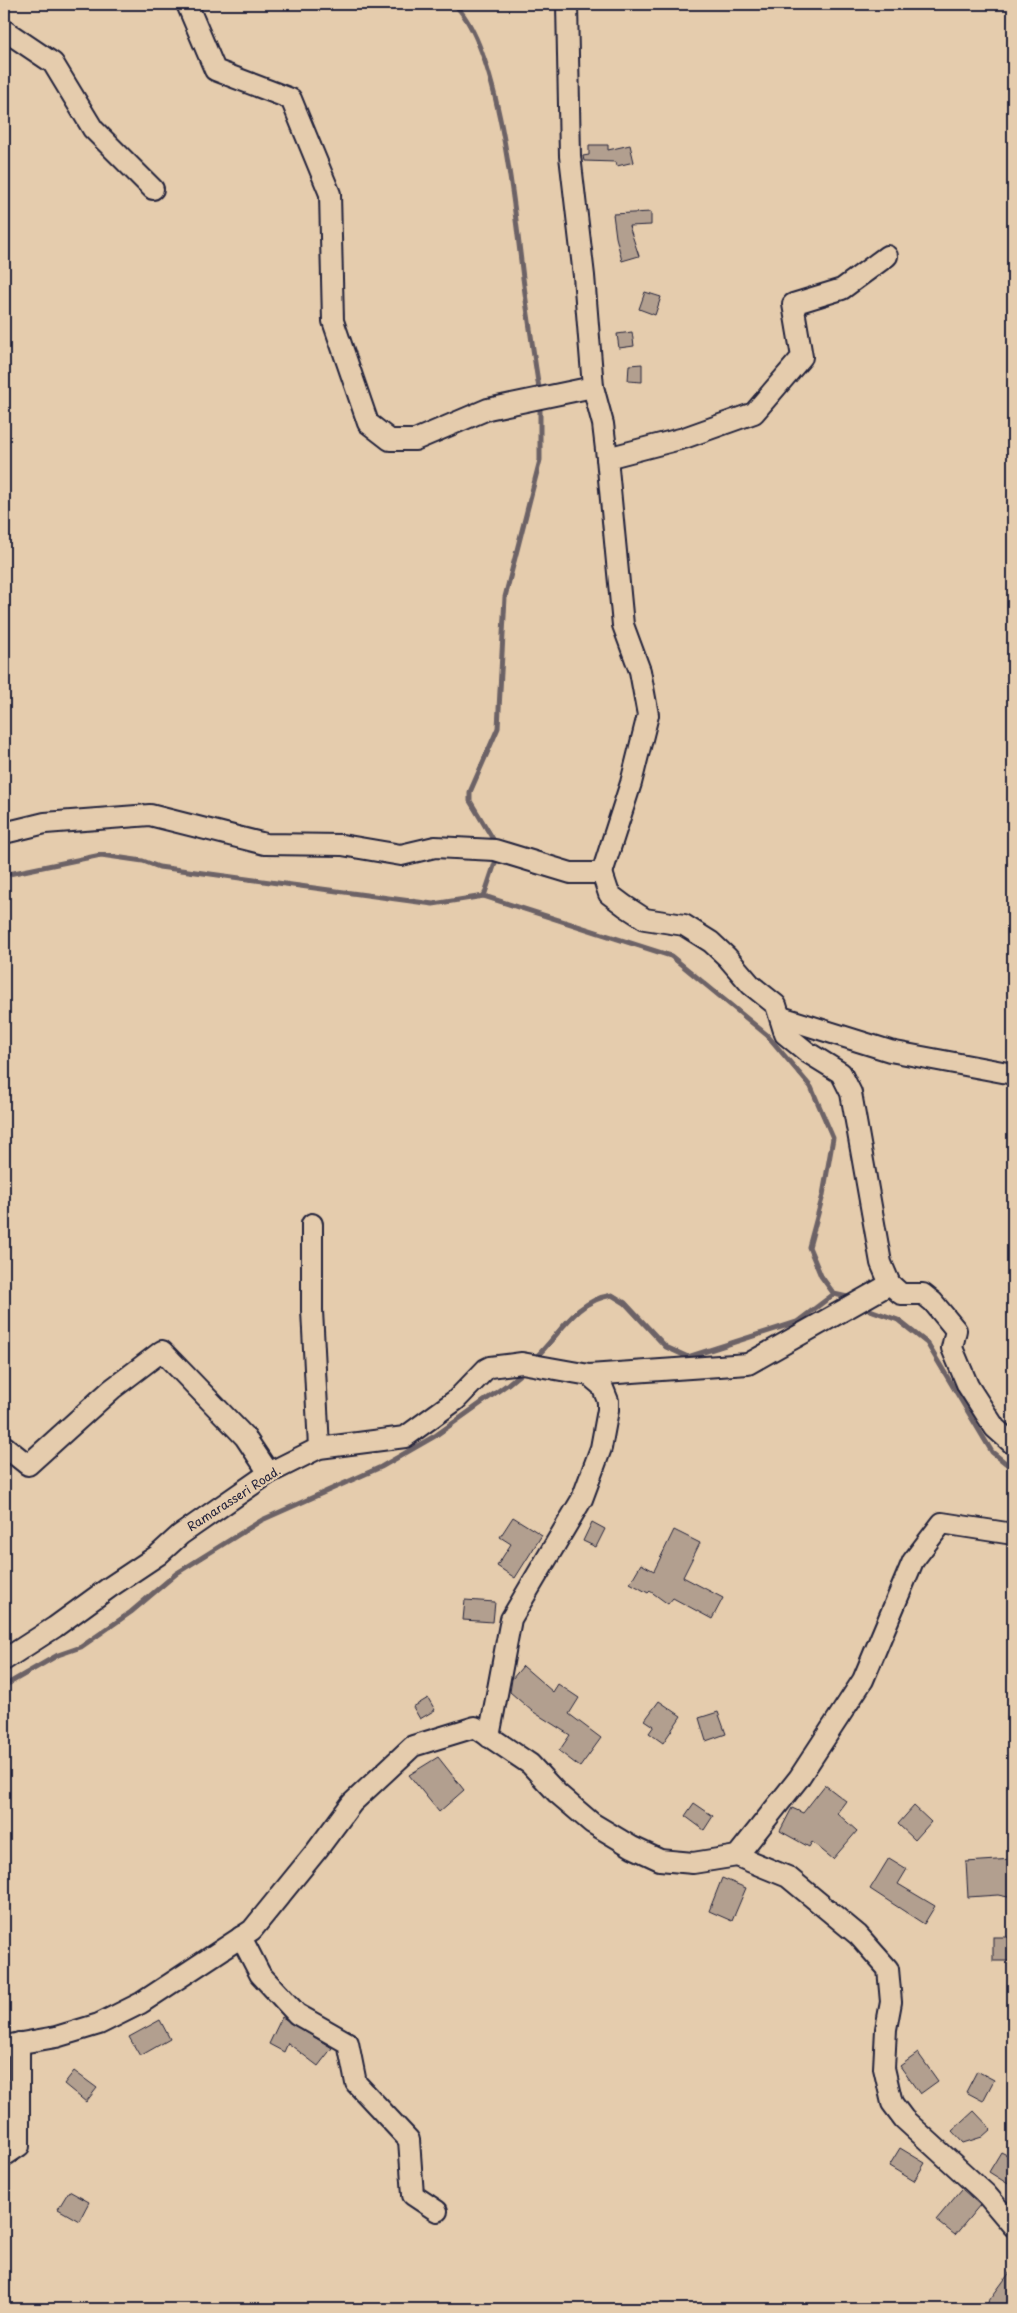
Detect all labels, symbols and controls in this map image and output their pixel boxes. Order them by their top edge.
street label: Ramarasseri Road. [183,1461,284,1535]

